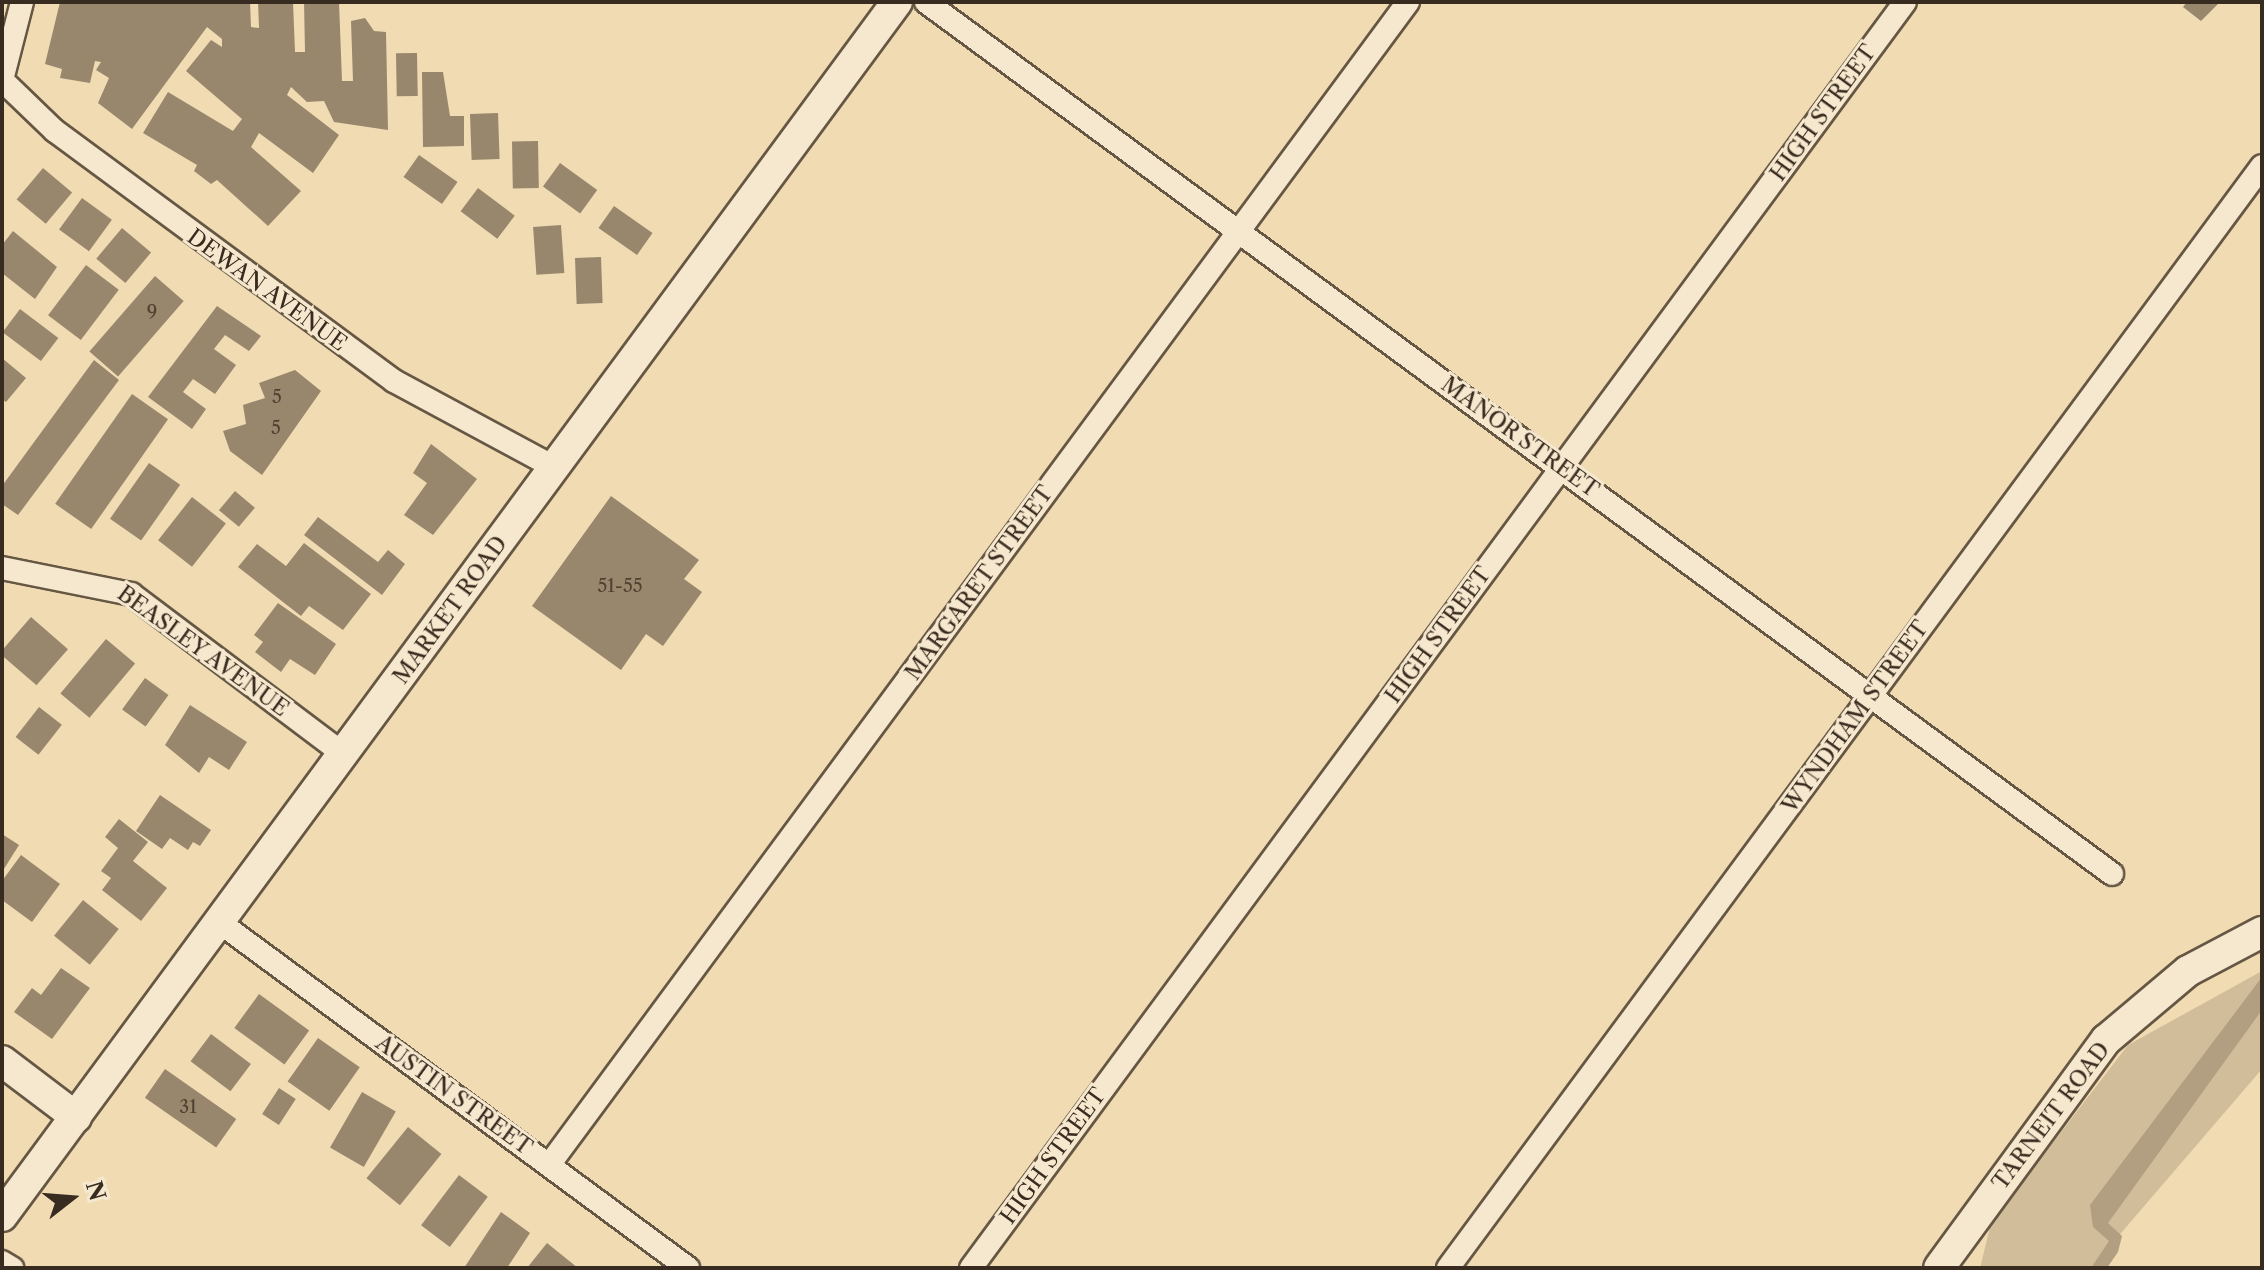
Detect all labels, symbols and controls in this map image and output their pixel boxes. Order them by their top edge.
street label: HIGH STREET [1765,40,1881,186]
street label: DEWAN AVENUE [182,223,352,357]
house number: 9 [147,301,157,323]
street label: MANOR STREET [1436,371,1604,503]
house number: 5 [272,386,282,408]
house number: 5 [271,417,281,439]
street label: MARGARET STREET [899,481,1059,685]
street label: MARKET ROAD [387,531,513,689]
street label: HIGH STREET [1380,562,1496,708]
house number: 51-55 [597,575,643,597]
street label: BEASLEY AVENUE [112,580,294,722]
street label: WYNDHAM STREET [1776,616,1934,818]
street label: AUSTIN STREET [371,1029,537,1161]
street label: TARNEIT ROAD [1987,1037,2115,1195]
street label: HIGH STREET [995,1083,1111,1229]
house number: 31 [179,1096,197,1118]
north arrow [32,1158,112,1238]
text: N [80,1178,111,1204]

